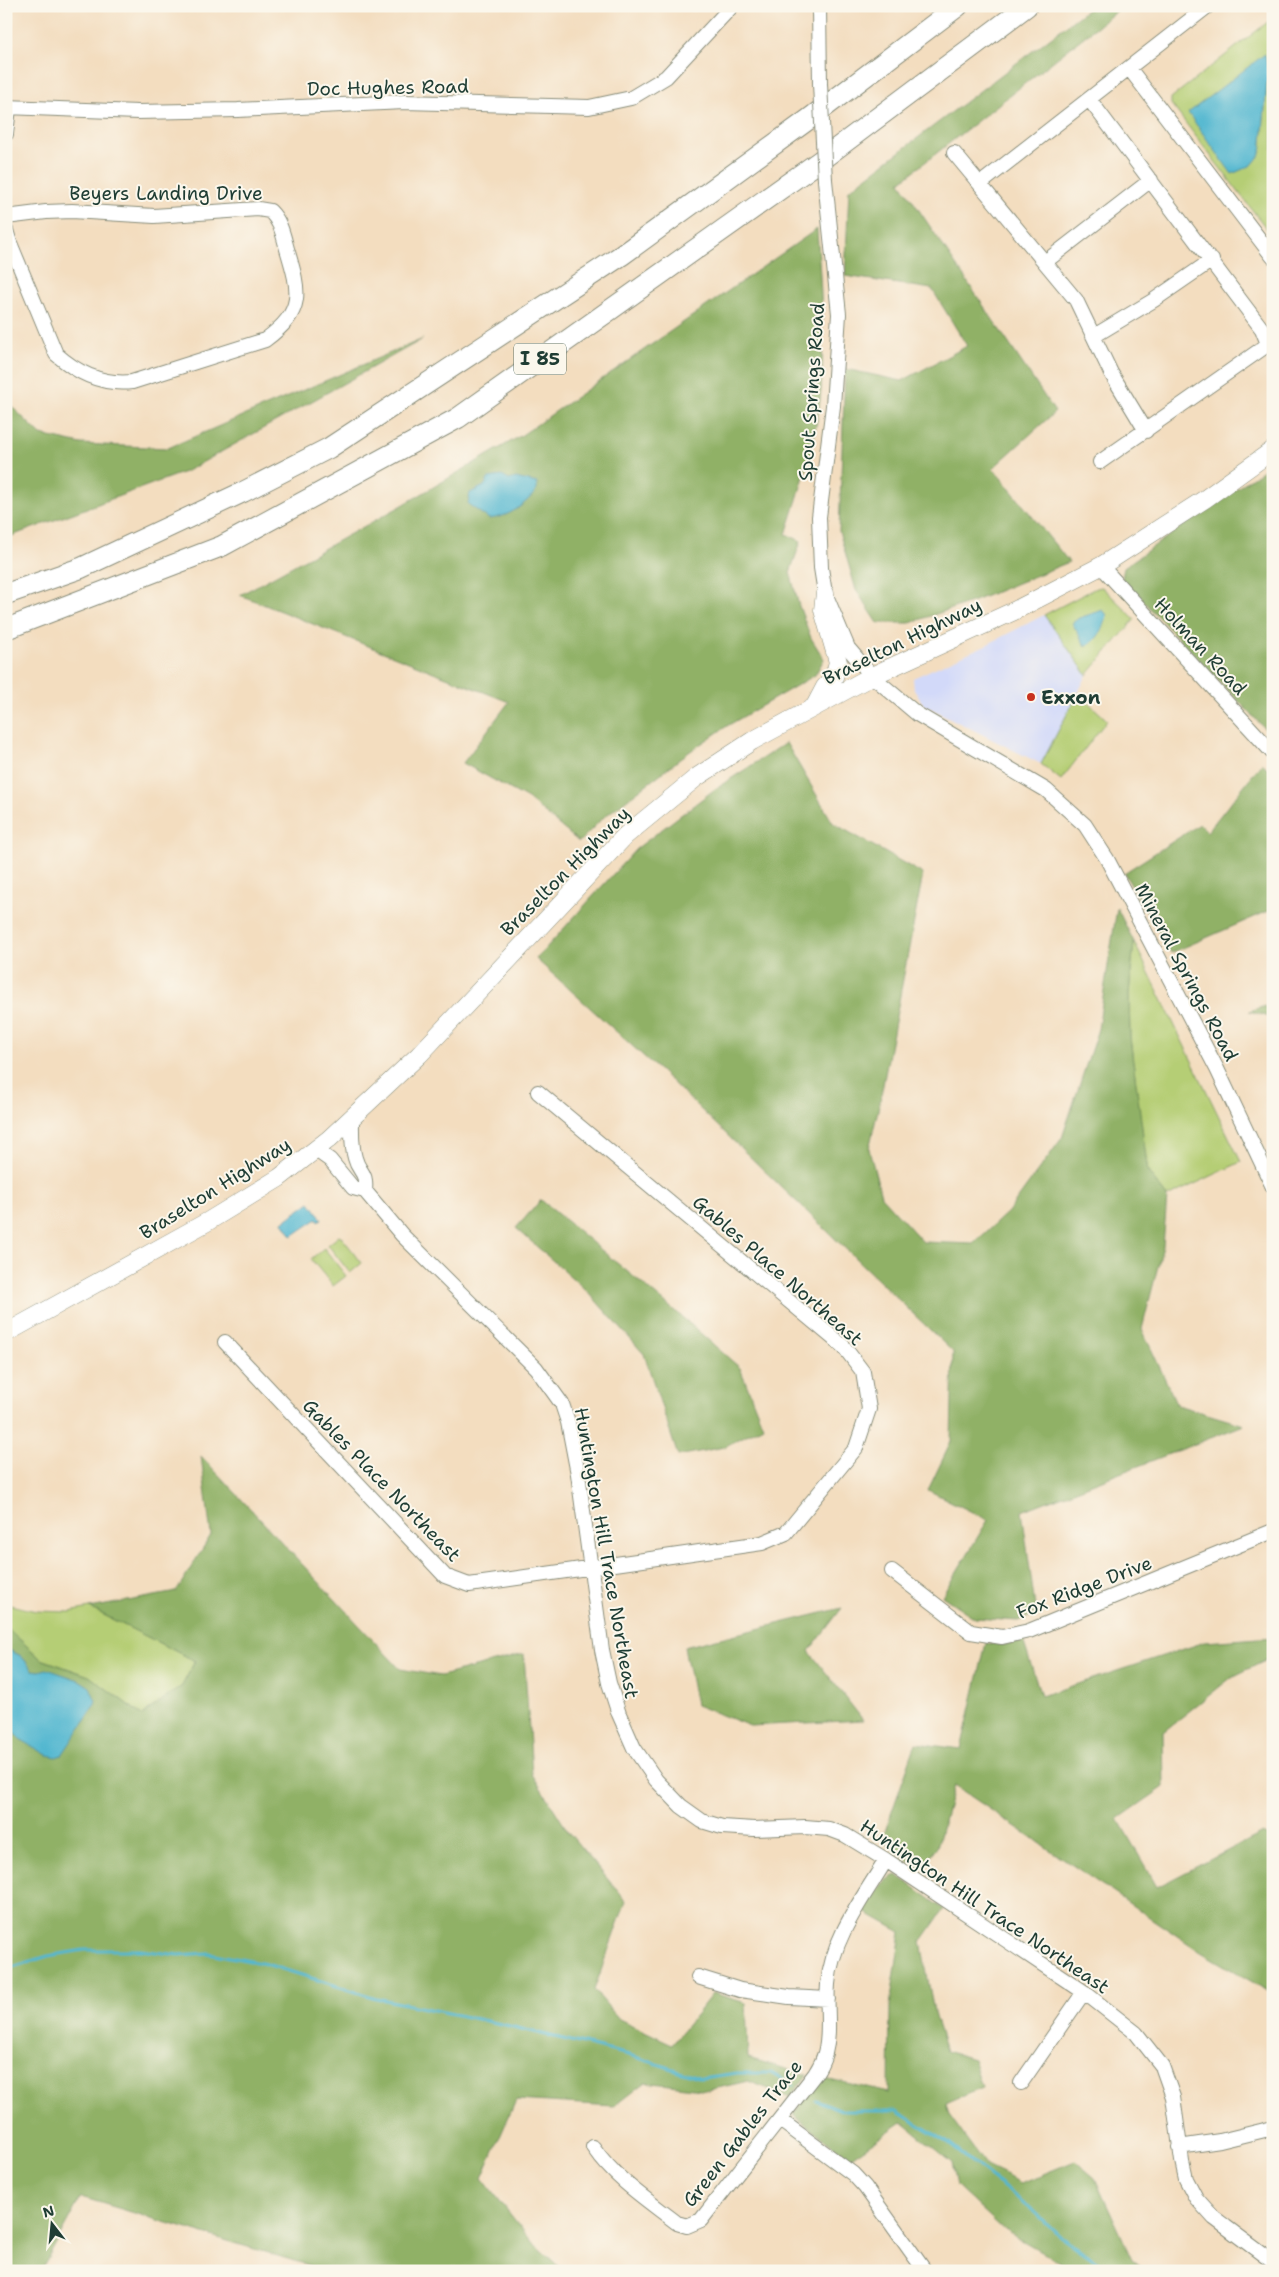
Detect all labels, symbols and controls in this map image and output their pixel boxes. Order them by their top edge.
street label: Doc Hughes Road [307,74,469,101]
street label: Beyers Landing Drive [69,181,263,206]
street label: Spout Springs Road [793,302,830,482]
road number: I 85 [514,344,566,374]
street label: Braselton Highway [819,592,986,691]
street label: Holman Road [1149,592,1252,701]
place label: Exxon [1041,685,1101,710]
marker: Exxon [1025,691,1037,703]
street label: Braselton Highway [495,801,636,942]
street label: Mineral Springs Road [1129,879,1244,1065]
street label: Braselton Highway [135,1132,295,1245]
street label: Gables Place Northeast [687,1190,868,1351]
street label: Gables Place Northeast [297,1393,466,1567]
street label: Huntington Hill Trace Northeast [569,1405,644,1701]
street label: Fox Ridge Drive [1013,1550,1155,1625]
street label: Huntington Hill Trace Northeast [855,1813,1114,1999]
street label: Green Gables Trace [677,2055,808,2212]
north arrow [28,2200,78,2250]
text: N [41,2201,56,2222]

